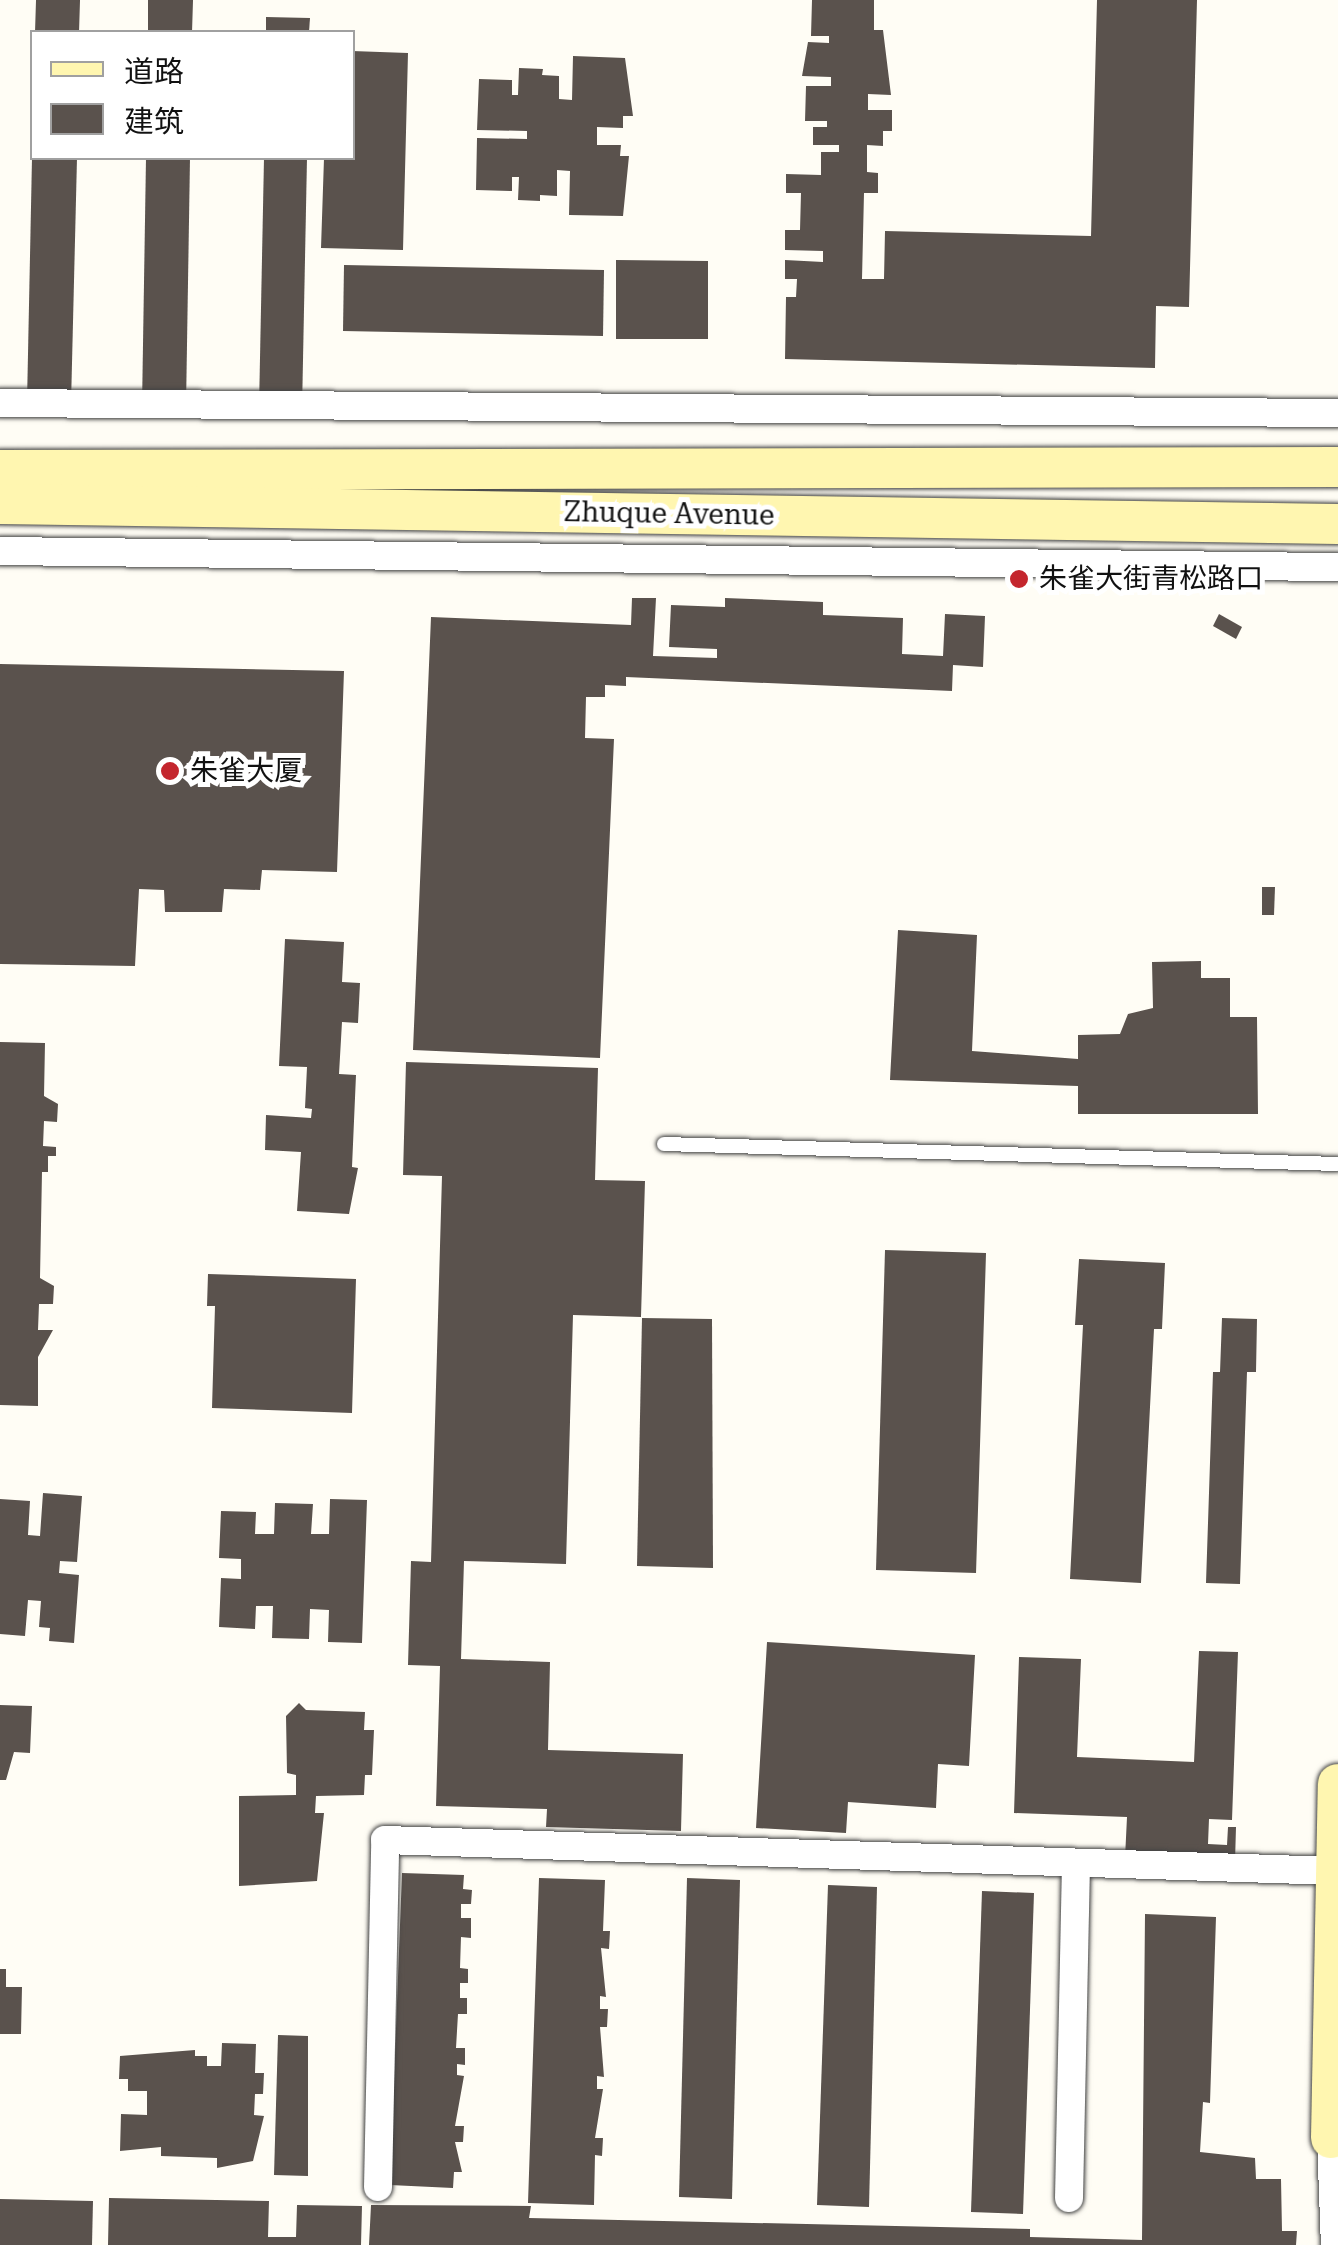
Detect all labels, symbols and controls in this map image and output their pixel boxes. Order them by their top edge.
legend [30,30,355,160]
text: 道路 [124,54,184,89]
text: 建筑 [124,104,184,139]
street label: Zhuque Avenue [563,495,775,533]
place label: 朱雀大街青松路口 [1039,562,1263,596]
marker: 朱雀大街青松路口 [1008,568,1030,590]
place label: 朱雀大厦 [190,754,302,788]
marker: 朱雀大厦 [159,760,181,782]

